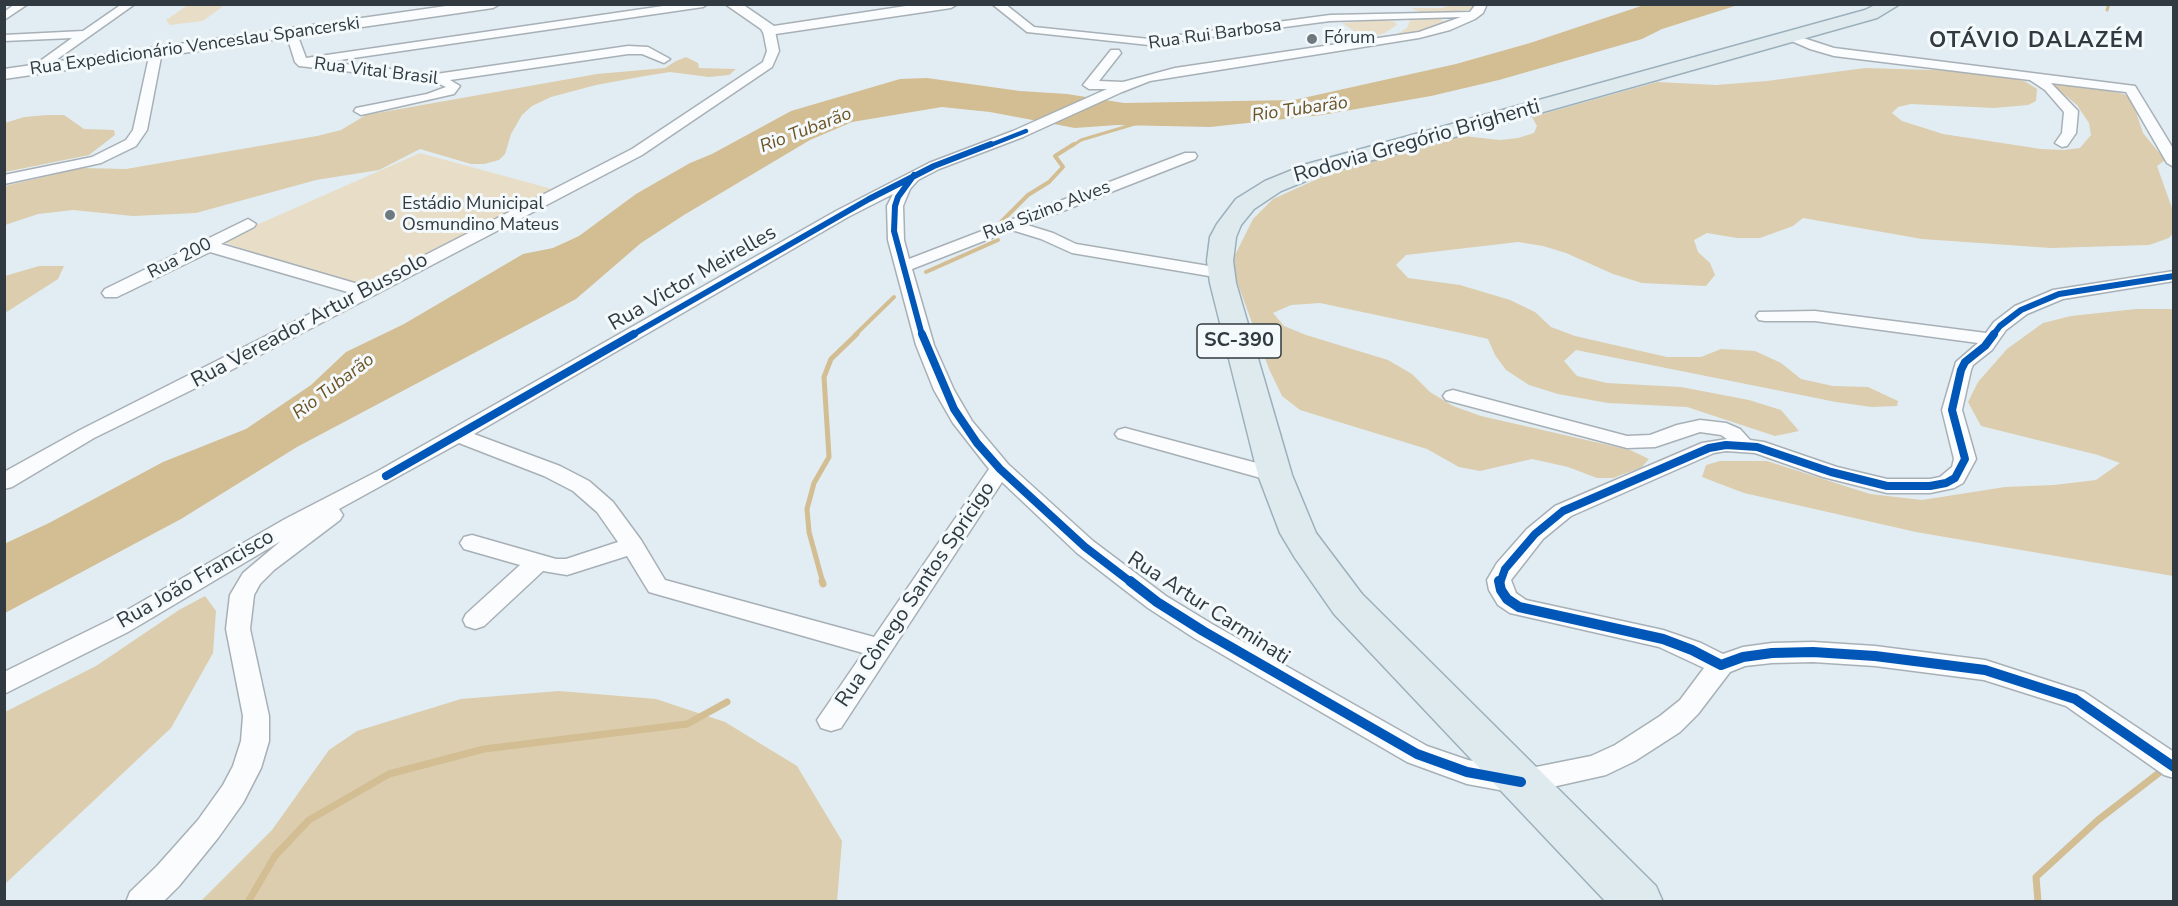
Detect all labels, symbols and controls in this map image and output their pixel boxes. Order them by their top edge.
street label: Rua Expedicionário Venceslau Spancerski [29,13,361,81]
street label: Rua Rui Barbosa [1147,15,1283,55]
place label: Fórum [1324,28,1375,50]
district label: OTÁVIO DALAZÉM [1929,29,2145,55]
marker: Fórum [1305,32,1319,46]
street label: Rua Vital Brasil [313,54,439,90]
water label: Rio Tubarão [1251,93,1349,127]
street label: Rodovia Gregório Brighenti [1291,95,1543,189]
water label: Rio Tubarão [757,104,855,158]
street label: Rua Sizino Alves [980,177,1114,245]
place label: Estádio Municipal Osmundino Mateus [402,194,559,236]
marker: Estádio Municipal Osmundino Mateus [383,208,397,222]
street label: Rua Victor Meirelles [605,221,781,337]
street label: Rua 200 [144,234,216,284]
street label: Rua Vereador Artur Bussolo [187,248,433,394]
road number: SC-390 [1197,324,1281,358]
water label: Rio Tubarão [289,349,379,425]
street label: Rua Cônego Santos Spricigo [831,478,1001,712]
street label: Rua João Francisco [113,525,279,635]
street label: Rua Artur Carminati [1122,547,1294,671]

